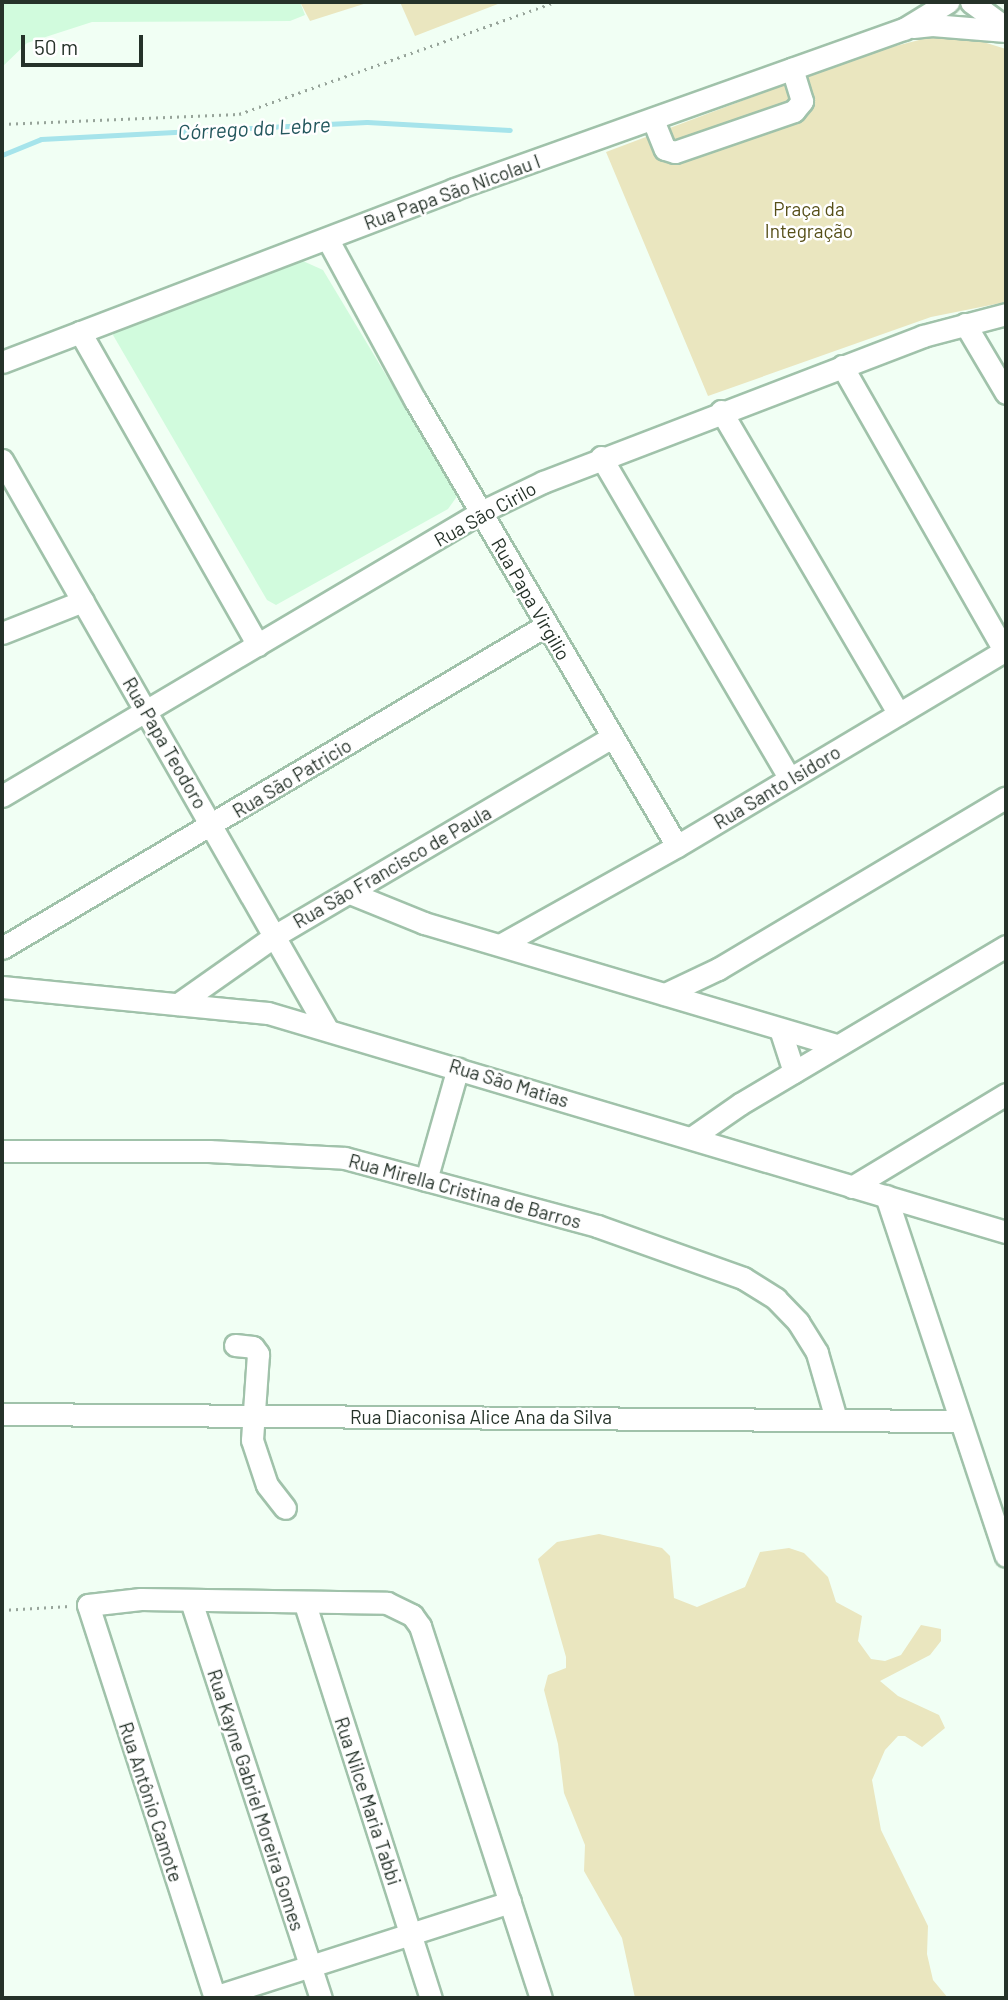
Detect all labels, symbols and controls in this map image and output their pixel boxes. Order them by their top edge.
scale bar [24,21,147,65]
text: 50 m [34,34,78,59]
water label: Córrego da Lebre [177,111,331,145]
street label: Rua Papa São Nicolau I [361,150,543,234]
park label: Praça da Integração [765,198,853,242]
street label: Rua São Cirilo [430,477,540,551]
street label: Rua Papa Virgilio [487,534,575,664]
street label: Rua Papa Teodoro [118,673,212,813]
street label: Rua São Patricio [228,734,356,822]
street label: Rua Santo Isidoro [709,740,845,834]
street label: Rua São Francisco de Paula [289,801,495,933]
street label: Rua São Matias [446,1054,572,1112]
street label: Rua Mirella Cristina de Barros [346,1149,584,1233]
street label: Rua Diaconisa Alice Ana da Silva [350,1406,612,1428]
street label: Rua Kayne Gabriel Moreira Gomes [203,1666,309,1934]
street label: Rua Nilce Maria Tabbi [330,1714,406,1888]
street label: Rua Antônio Camote [114,1719,188,1885]

